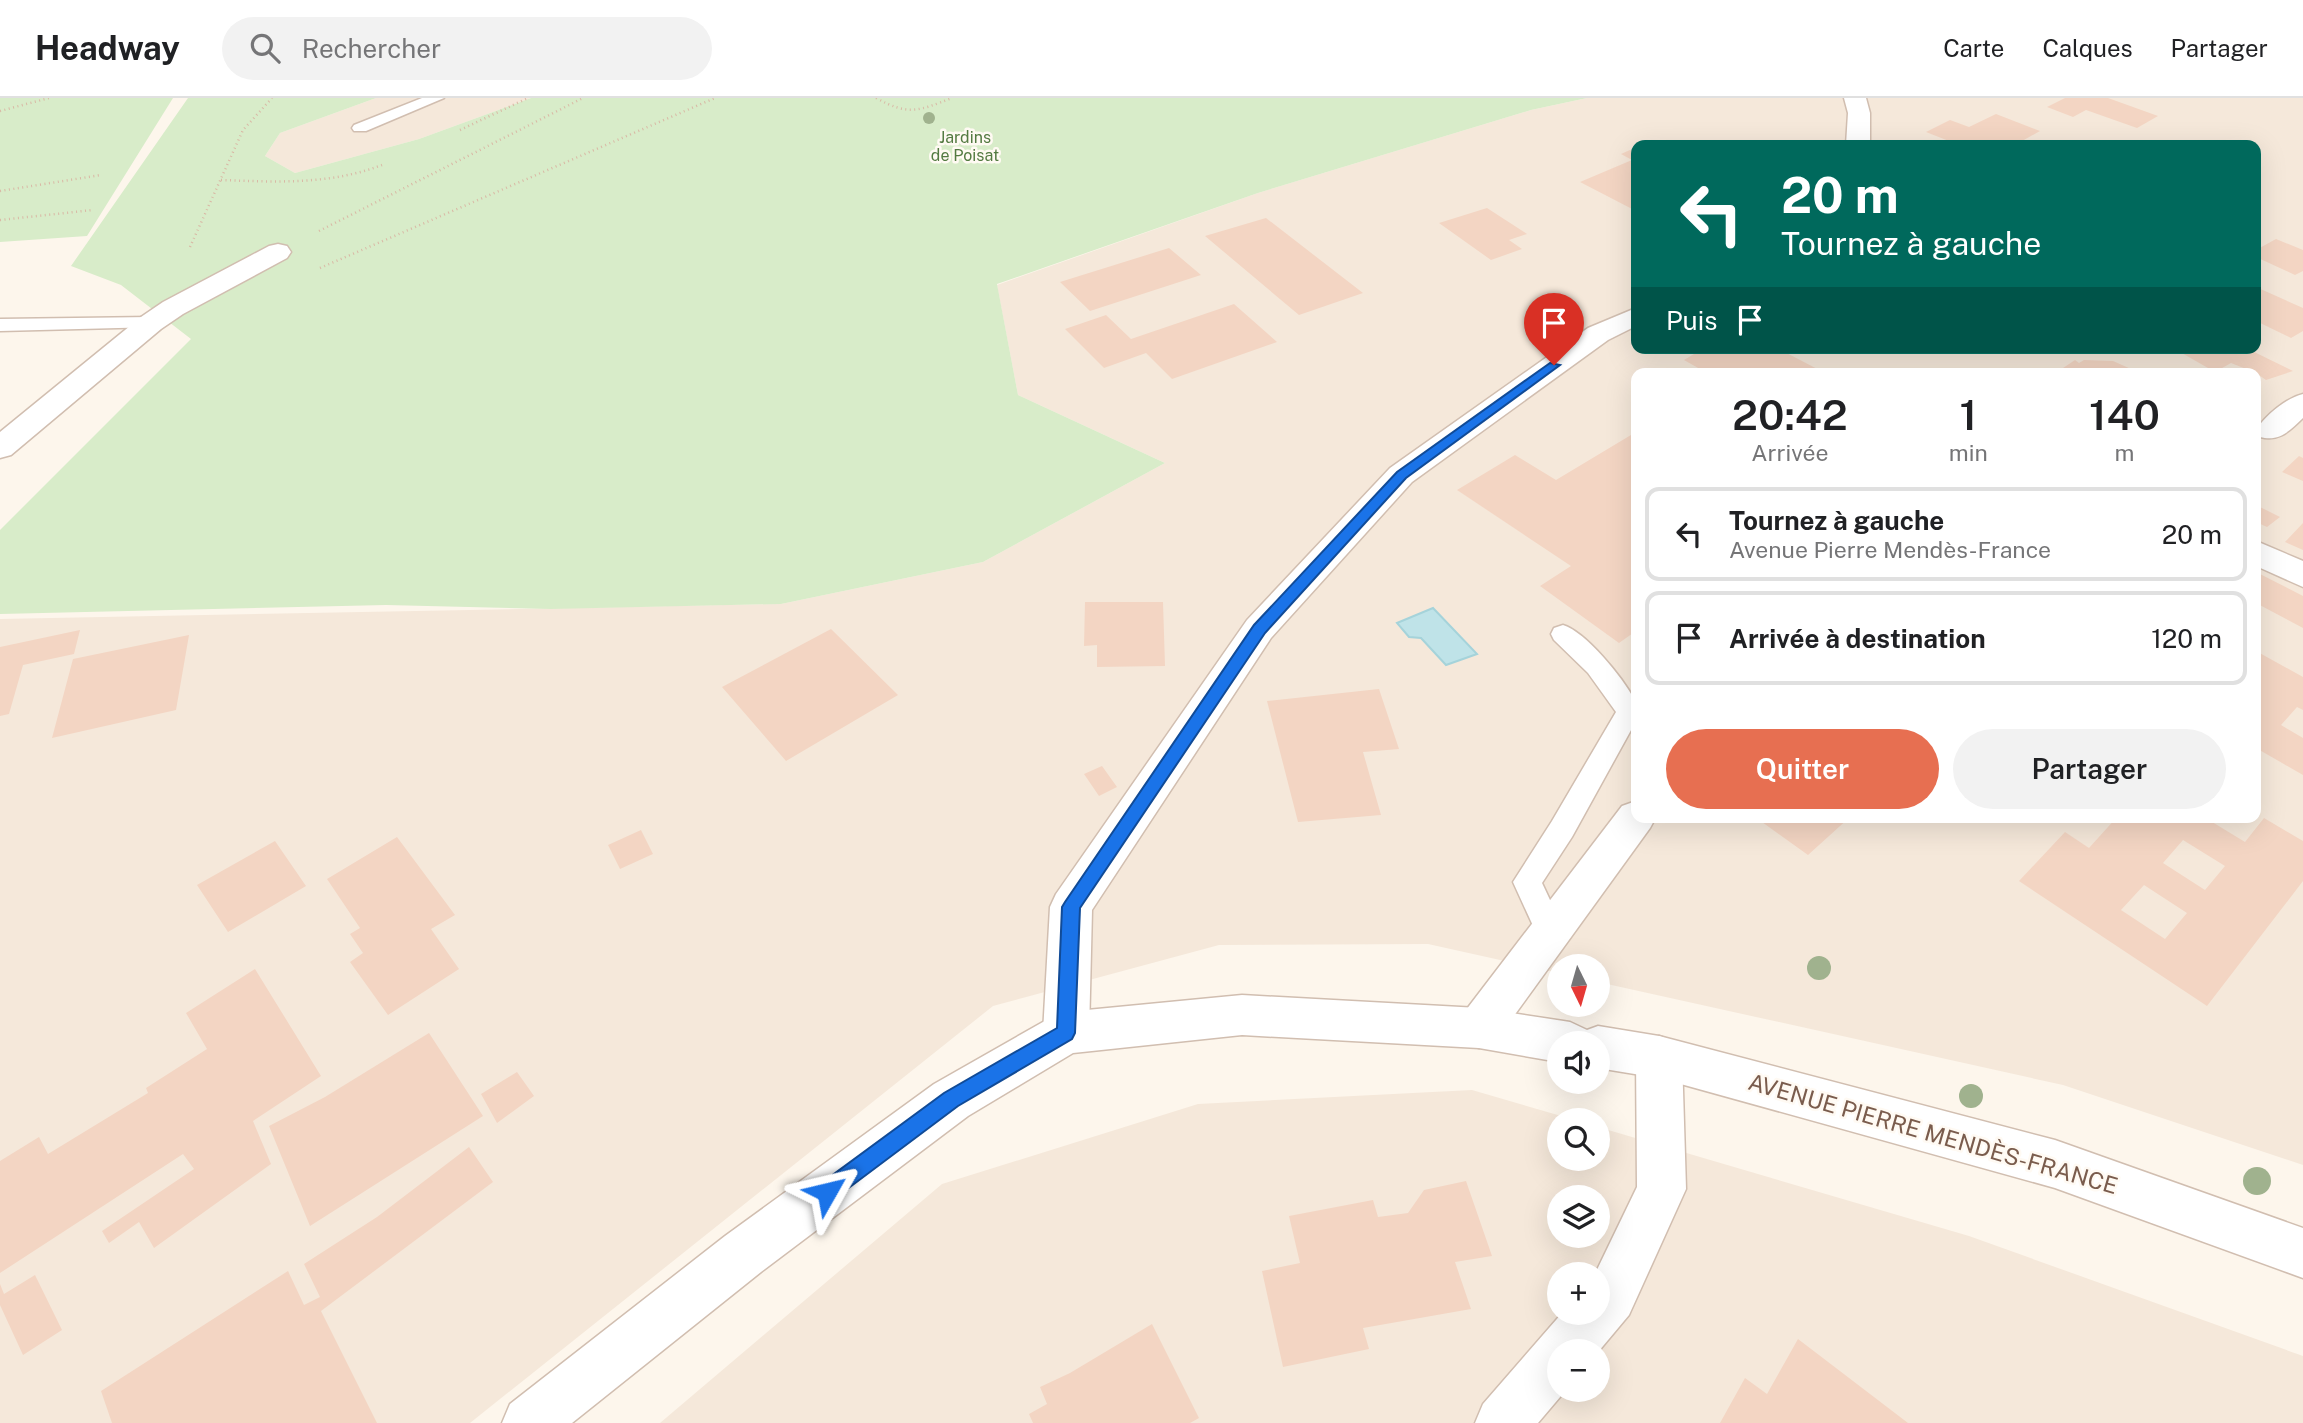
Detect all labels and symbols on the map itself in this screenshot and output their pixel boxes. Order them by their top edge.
park label: Jardins de Poisat [931,128,999,165]
pin [1524,293,1584,365]
north arrow [1547,954,1610,1017]
street label: AVENUE PIERRE MENDÈS-FRANCE [1745,1068,2121,1199]
position arrow [790,1155,864,1229]

